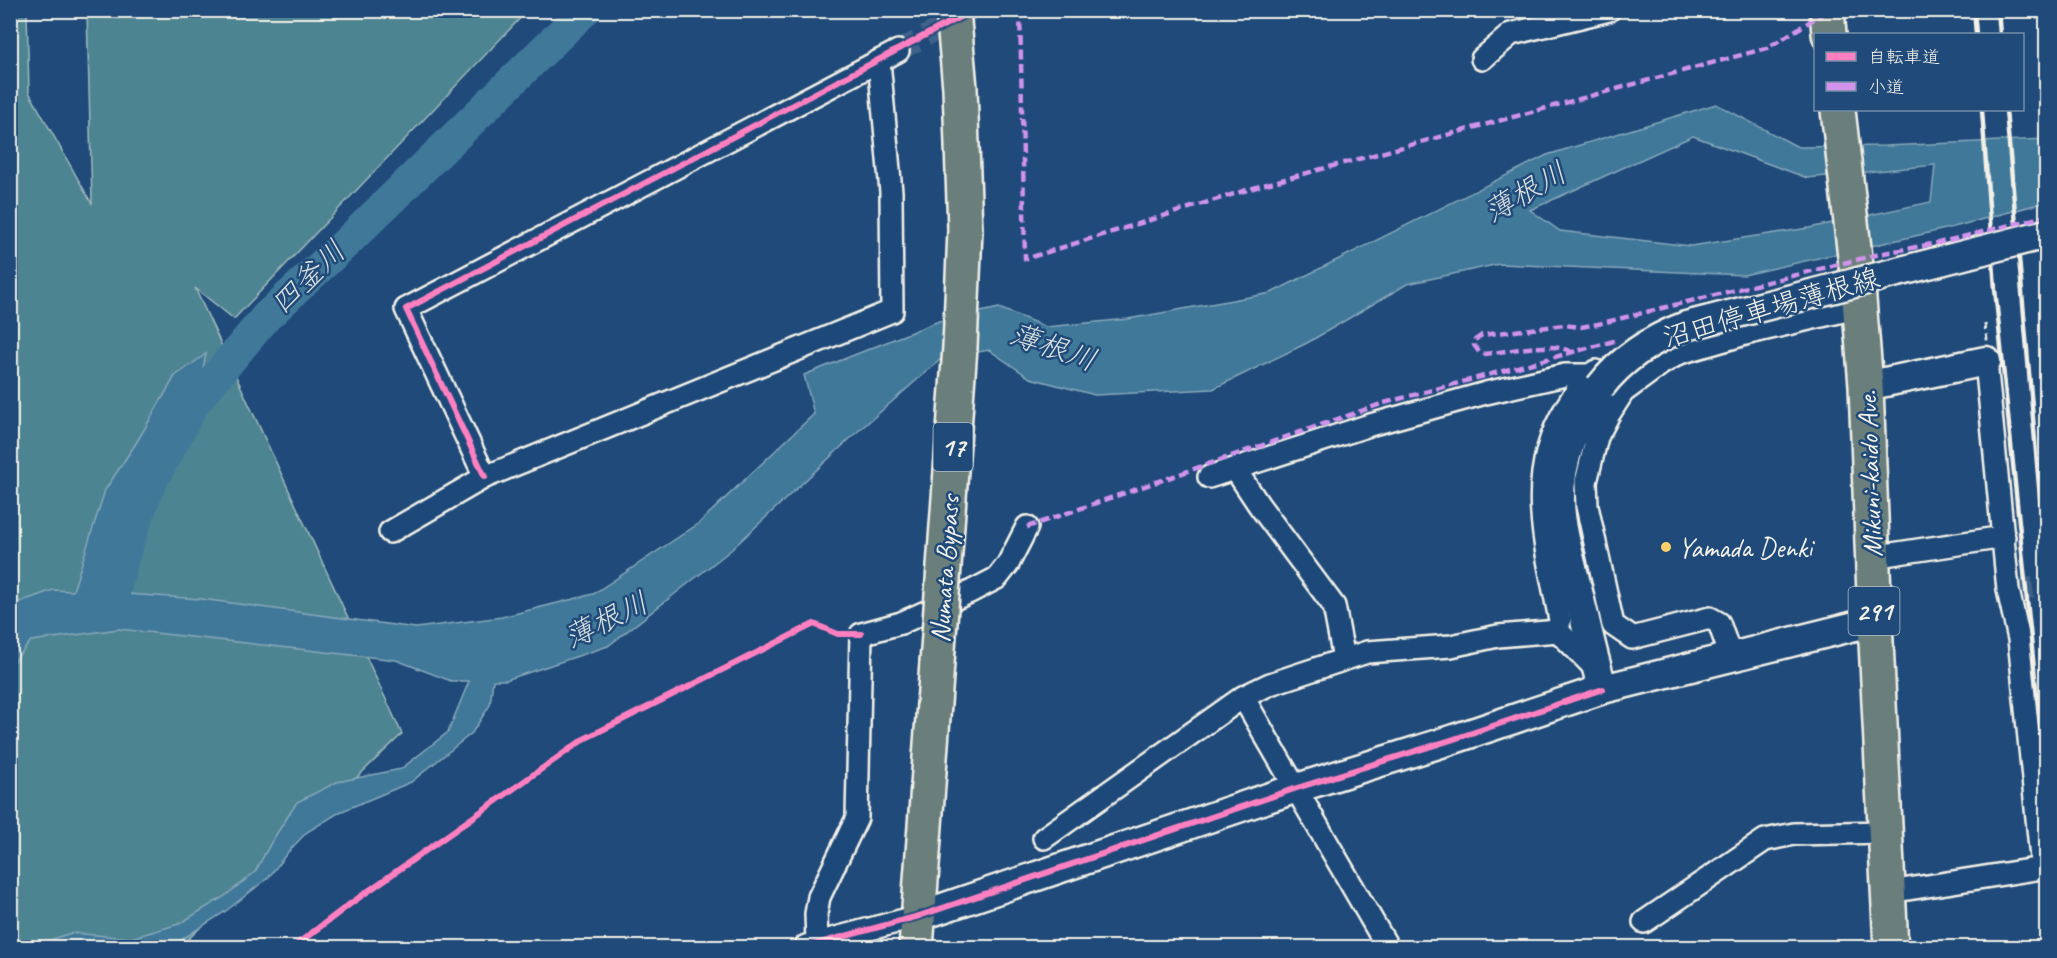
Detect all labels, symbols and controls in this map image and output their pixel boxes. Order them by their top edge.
legend [1814,33,2024,111]
text: 自転車道 [1868,46,1940,68]
text: 小道 [1868,76,1904,98]
water label: 薄根川 [1477,153,1573,231]
water label: 四釜川 [262,232,354,322]
street label: 沼田停車場薄根線 [1659,260,1884,355]
water label: 薄根川 [1004,314,1102,380]
street label: Mikuni-kaido Ave. [1849,390,1890,558]
road number: 17 [934,423,972,471]
street label: Numata Bypass [922,492,967,644]
place label: Yamada Denki [1678,530,1816,565]
marker: Yamada Denki [1659,540,1673,554]
water label: 薄根川 [557,583,655,657]
road number: 291 [1848,587,1900,635]

